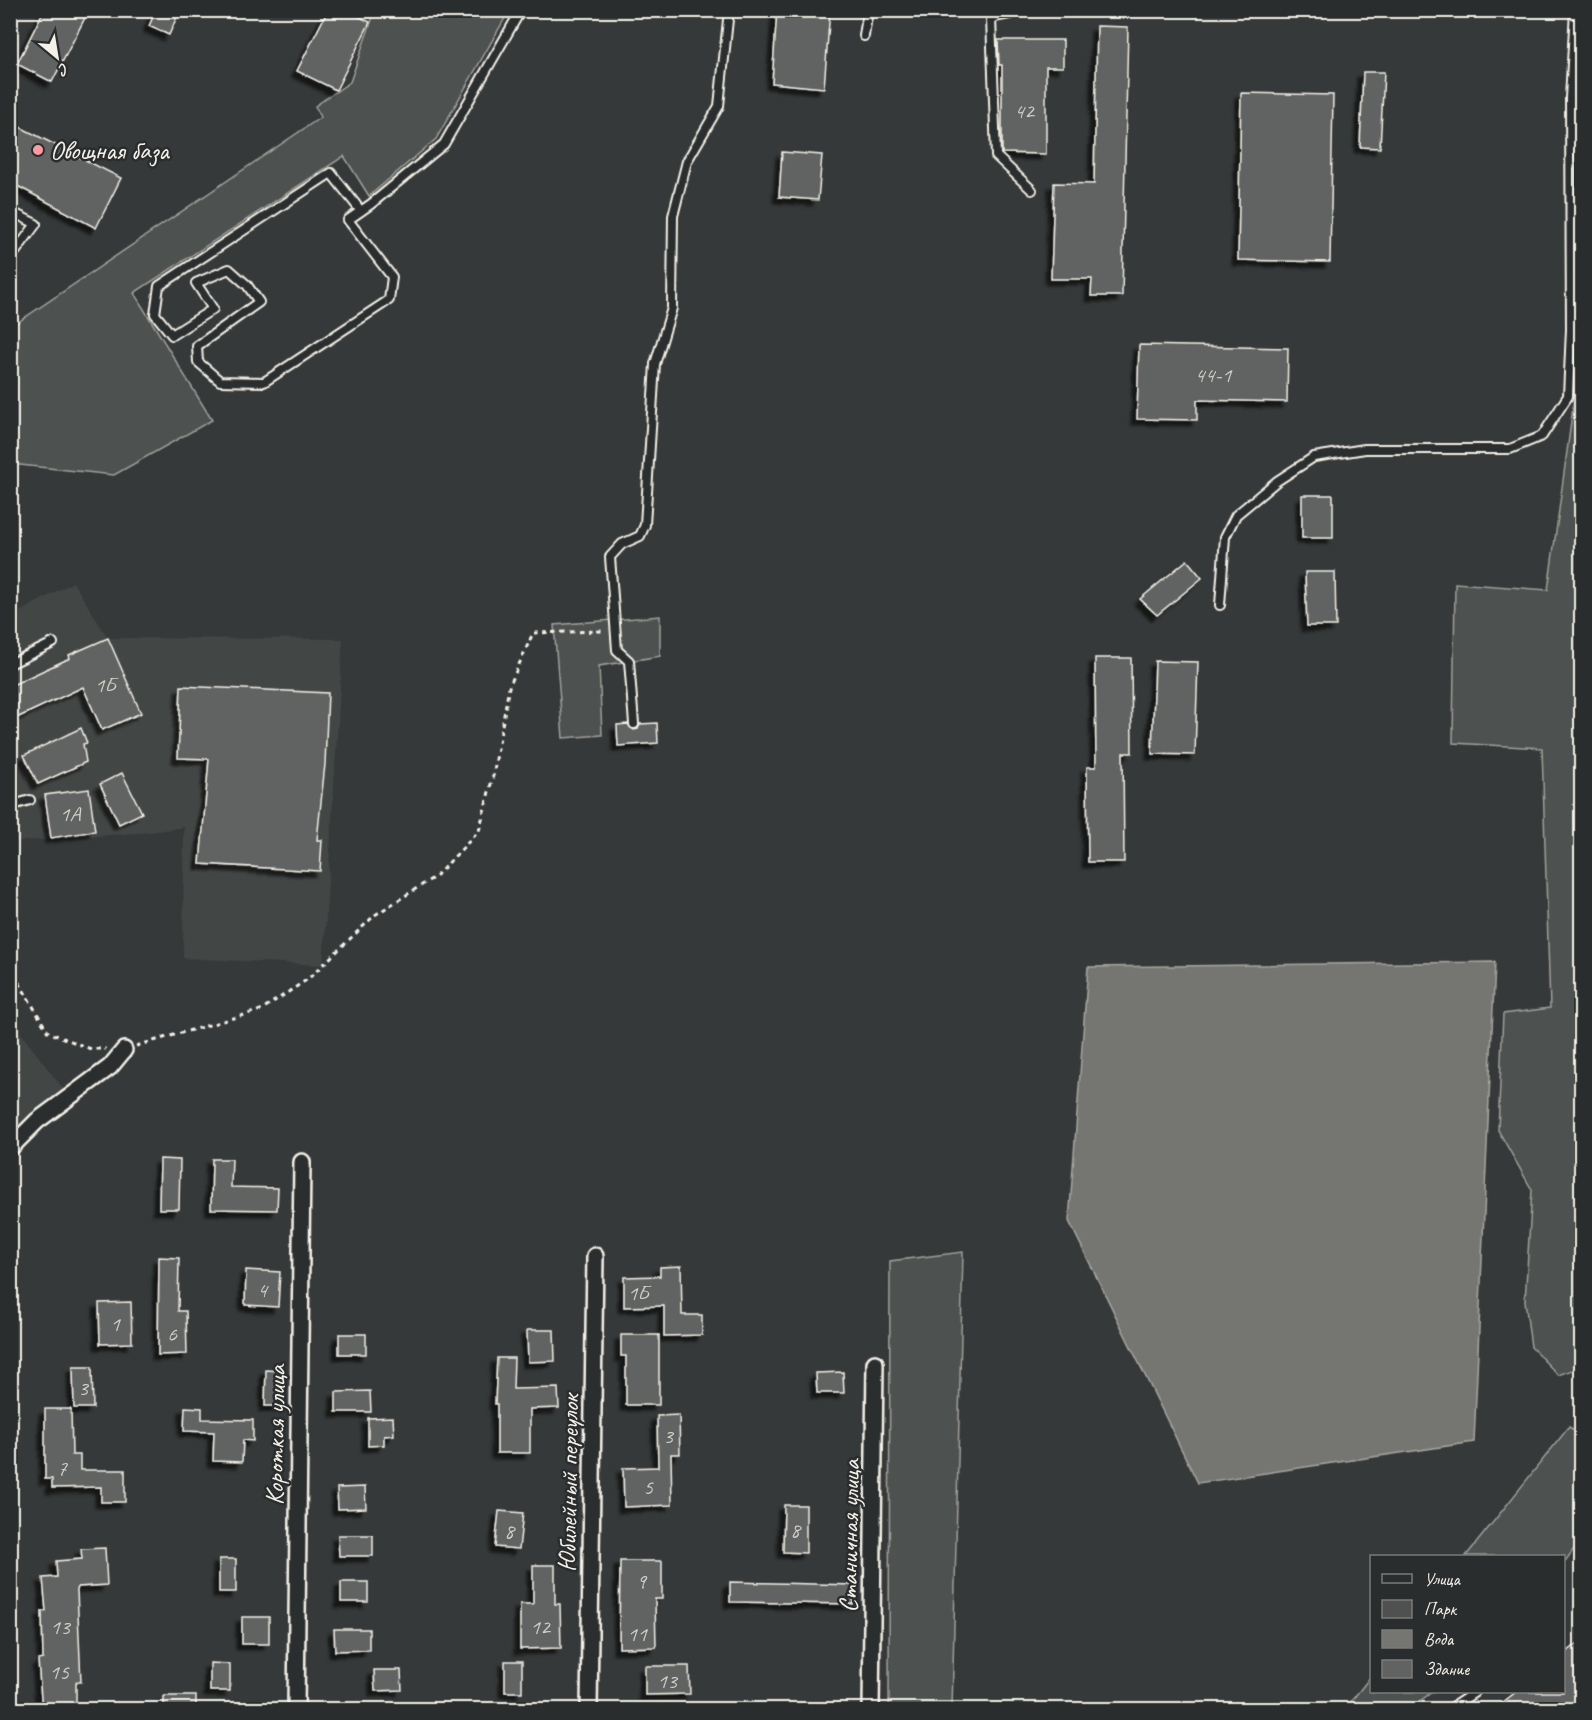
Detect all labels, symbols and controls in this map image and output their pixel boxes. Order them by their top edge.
north arrow [27,27,87,87]
text: С [54,58,72,81]
house number: 42 [1014,97,1036,125]
place label: Овощная база [50,134,170,167]
marker: Овощная база [31,143,45,157]
house number: 44-1 [1195,361,1233,389]
house number: 1Б [94,671,119,699]
house number: 1А [60,800,81,828]
house number: 4 [257,1276,269,1304]
house number: 1Б [627,1279,652,1307]
house number: 1 [110,1310,121,1338]
house number: 6 [167,1320,178,1348]
street label: Короткая улица [258,1363,293,1505]
house number: 3 [78,1374,90,1402]
street label: Юбилейный переулок [550,1391,587,1572]
house number: 3 [663,1422,675,1450]
house number: 7 [57,1454,68,1482]
street label: Станичная улица [832,1458,867,1613]
house number: 5 [643,1473,654,1501]
house number: 8 [790,1516,802,1544]
house number: 8 [504,1517,516,1545]
legend [1370,1555,1565,1693]
house number: 9 [636,1567,648,1595]
text: Улица [1424,1568,1461,1590]
text: Парк [1424,1598,1458,1620]
house number: 13 [50,1613,72,1641]
house number: 12 [530,1613,552,1641]
house number: 11 [627,1620,648,1648]
text: Вода [1424,1628,1455,1650]
house number: 15 [49,1658,70,1686]
text: Здание [1424,1658,1470,1680]
house number: 13 [657,1667,679,1695]

